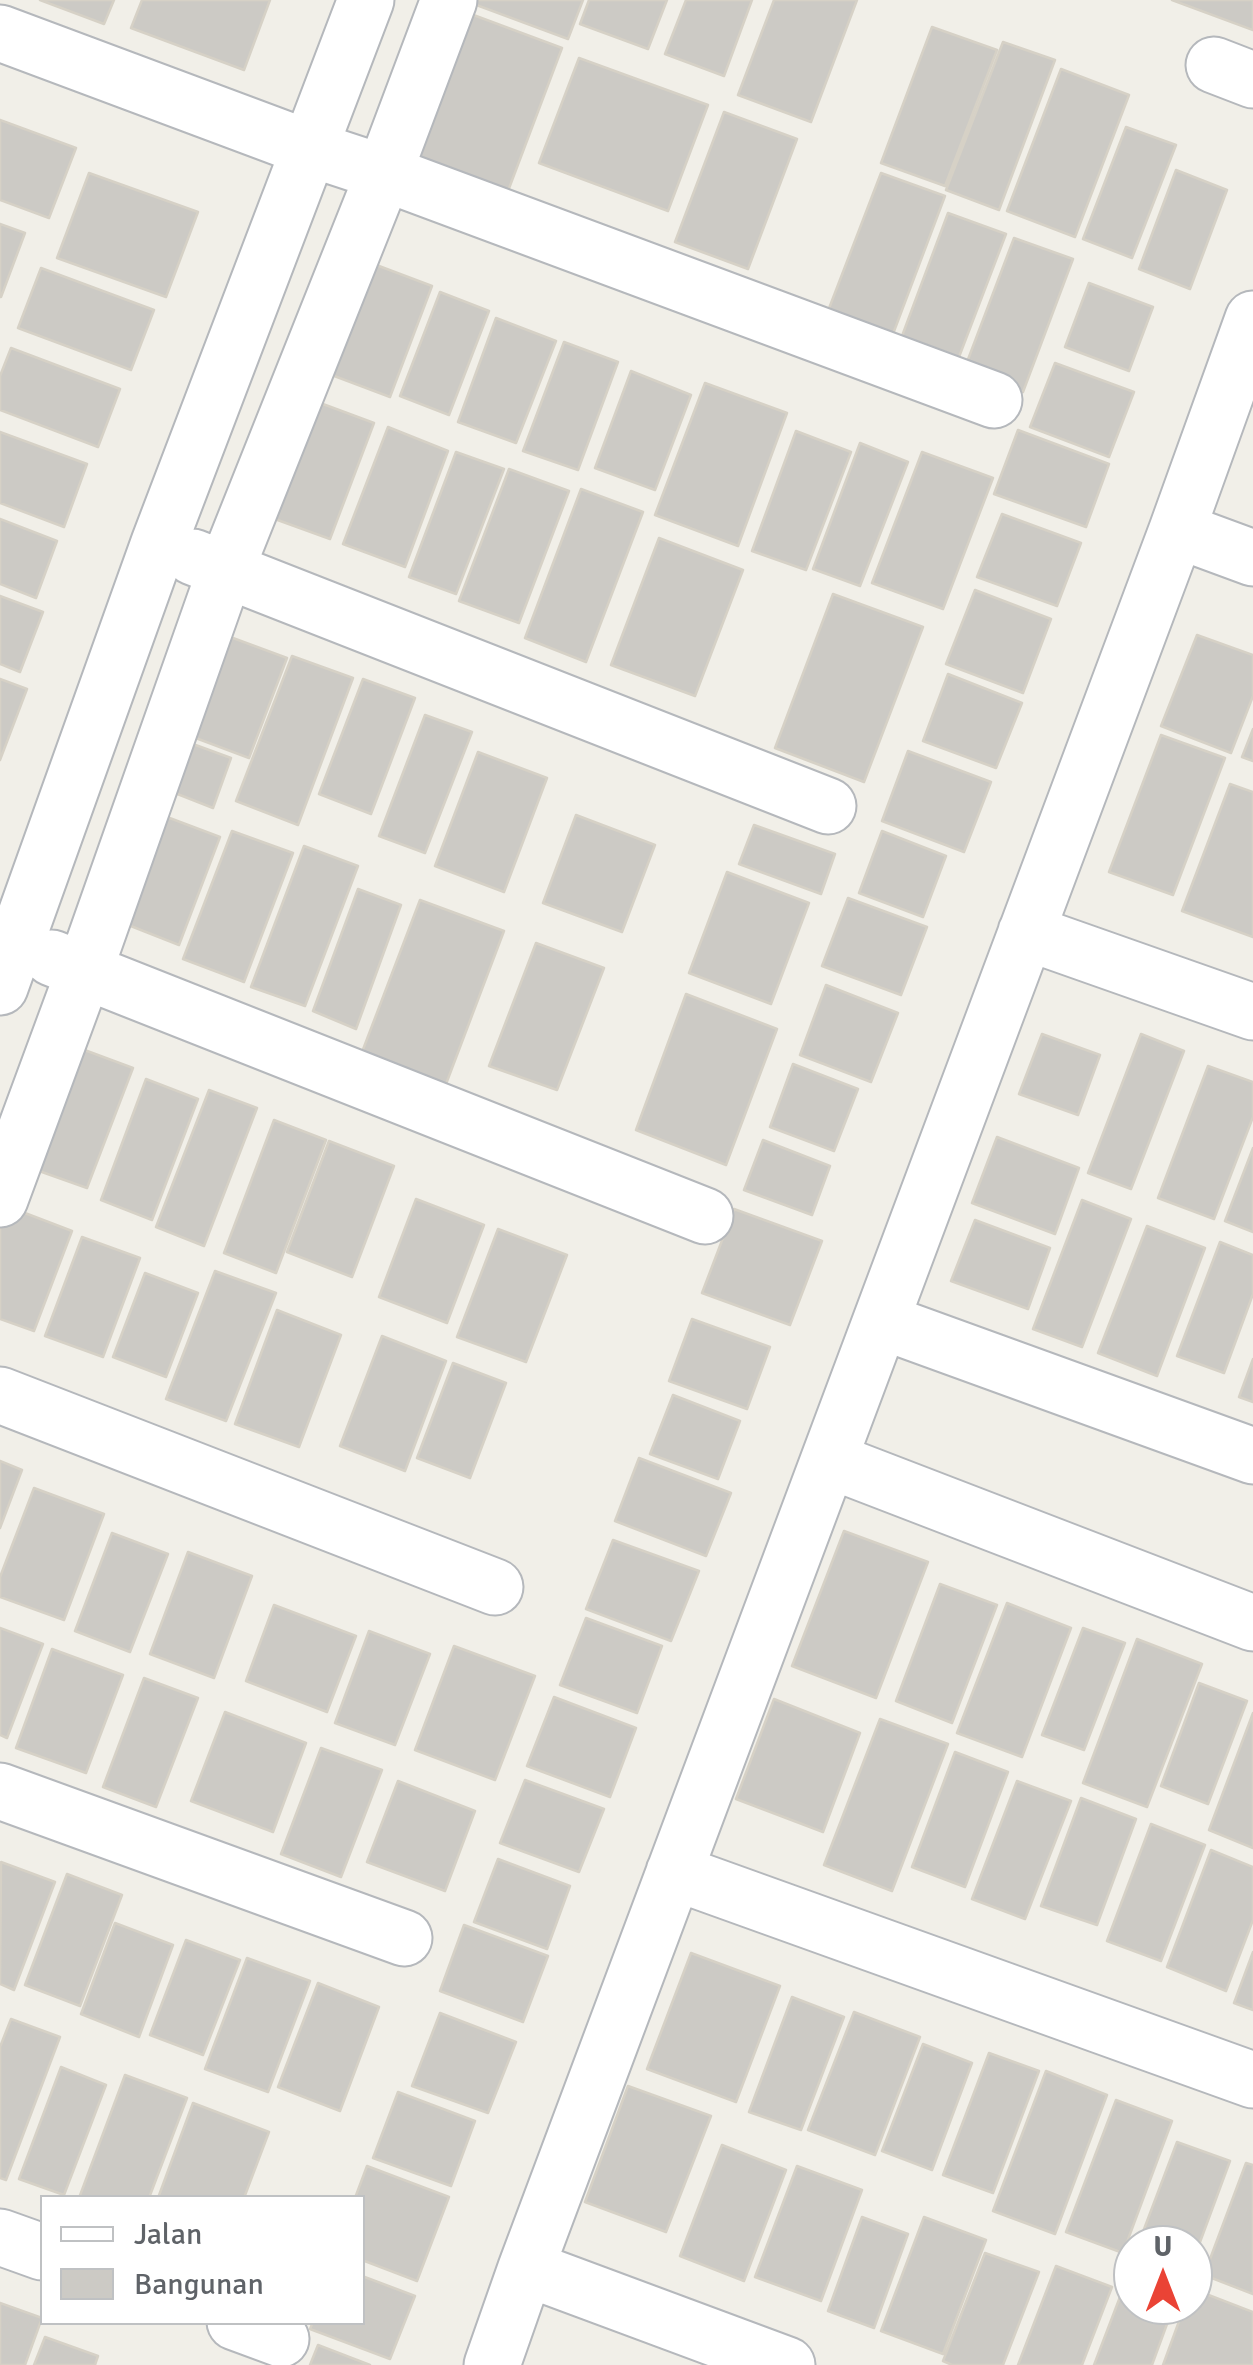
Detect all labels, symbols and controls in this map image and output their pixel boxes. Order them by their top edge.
legend [40,2195,365,2325]
text: Jalan [134,2216,202,2253]
north arrow [1113,2225,1213,2325]
text: U [1154,2230,1172,2264]
text: Bangunan [134,2266,264,2303]

